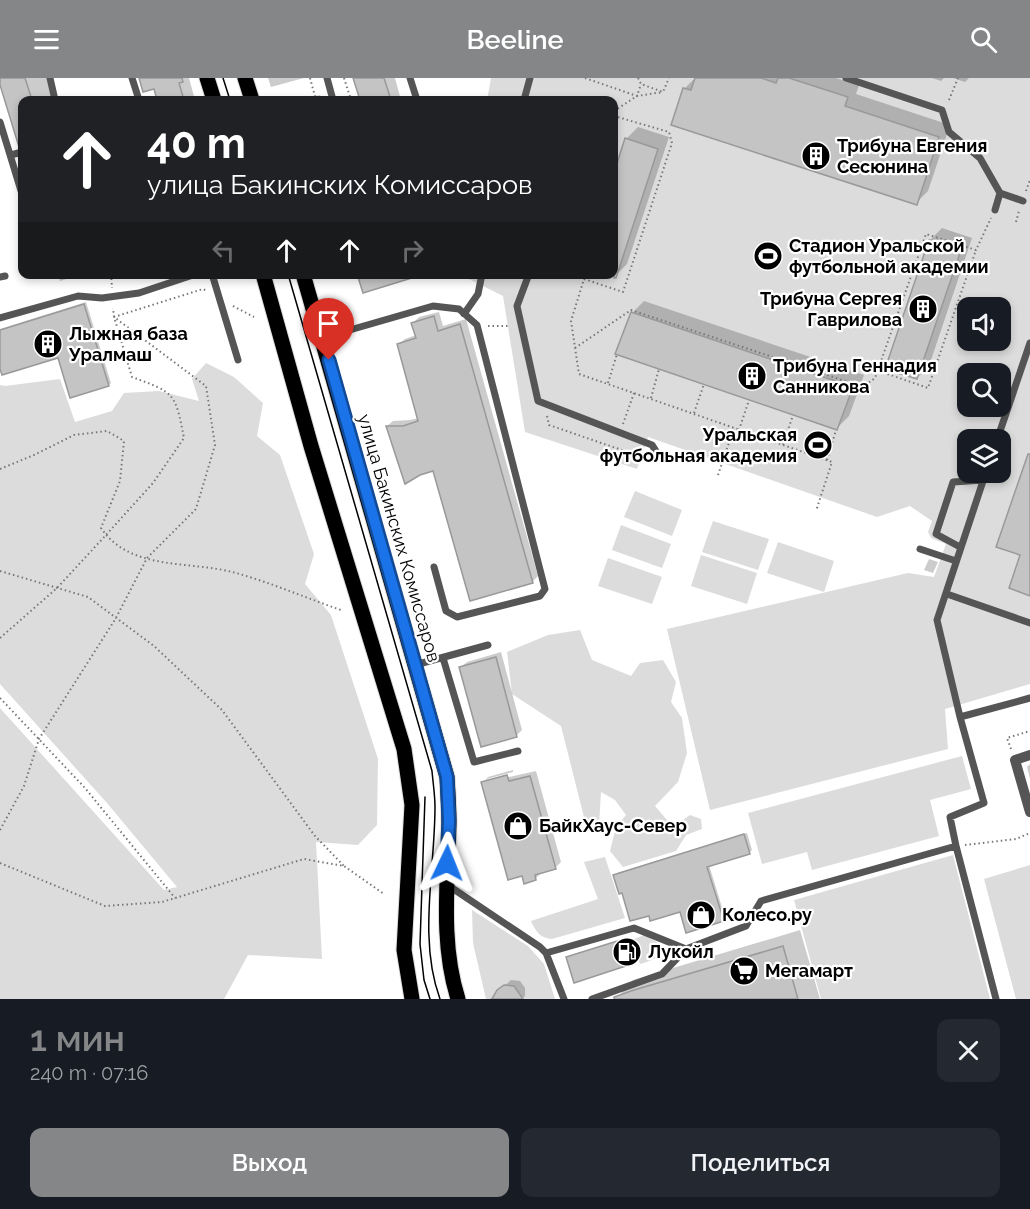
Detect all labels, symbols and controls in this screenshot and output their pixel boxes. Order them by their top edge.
icon: menu [30,23,63,56]
icon: search [967,23,1000,56]
text: Beeline [466,24,564,55]
text: 40 m [147,119,246,168]
icon: ahead [48,120,126,198]
place label: Трибуна Евгения Сесюнина [837,135,987,177]
building icon: Трибуна Евгения Сесюнина [800,140,832,172]
text: улица Бакинских Комиссаров [147,169,533,200]
icon: left [207,234,240,267]
icon: ahead [270,234,303,267]
icon: ahead [333,234,366,267]
icon: right [396,234,429,267]
place label: Стадион Уральской футбольной академии [789,235,989,277]
sports icon: Стадион Уральской футбольной академии [752,240,784,272]
place label: Трибуна Сергея Гаврилова [760,288,902,330]
building icon: Трибуна Сергея Гаврилова [907,293,939,325]
map controls [957,297,1011,483]
button: sound [957,297,1011,351]
pin [303,298,354,360]
icon: arrive [312,307,345,340]
place label: Лыжная база Уралмаш [68,323,188,365]
building icon: Лыжная база Уралмаш [32,328,64,360]
place label: Трибуна Геннадия Санникова [773,355,937,397]
building icon: Трибуна Геннадия Санникова [736,360,768,392]
button: search [957,363,1011,417]
street label: улица Бакинских Комиссаров [354,411,445,664]
place label: Уральская футбольная академия [600,424,797,466]
sports icon: Уральская футбольная академия [802,429,834,461]
button: layers [957,429,1011,483]
shop icon: БайкХаус-Север [502,810,534,842]
place label: БайкХаус-Север [539,815,687,836]
position arrow [415,831,479,895]
shop icon: Колесо.ру [685,899,717,931]
place label: Колесо.ру [722,904,812,925]
fuel station icon: Лукойл [611,936,643,968]
place label: Лукойл [648,941,714,962]
supermarket icon: Мегамарт [728,955,760,987]
place label: Мегамарт [765,960,853,981]
text: 1 мин [30,1017,125,1059]
button: close [937,1019,1000,1082]
text: 240 m · 07:16 [30,1061,148,1085]
button: Выход [30,1128,509,1197]
button: Поделиться [521,1128,1000,1197]

